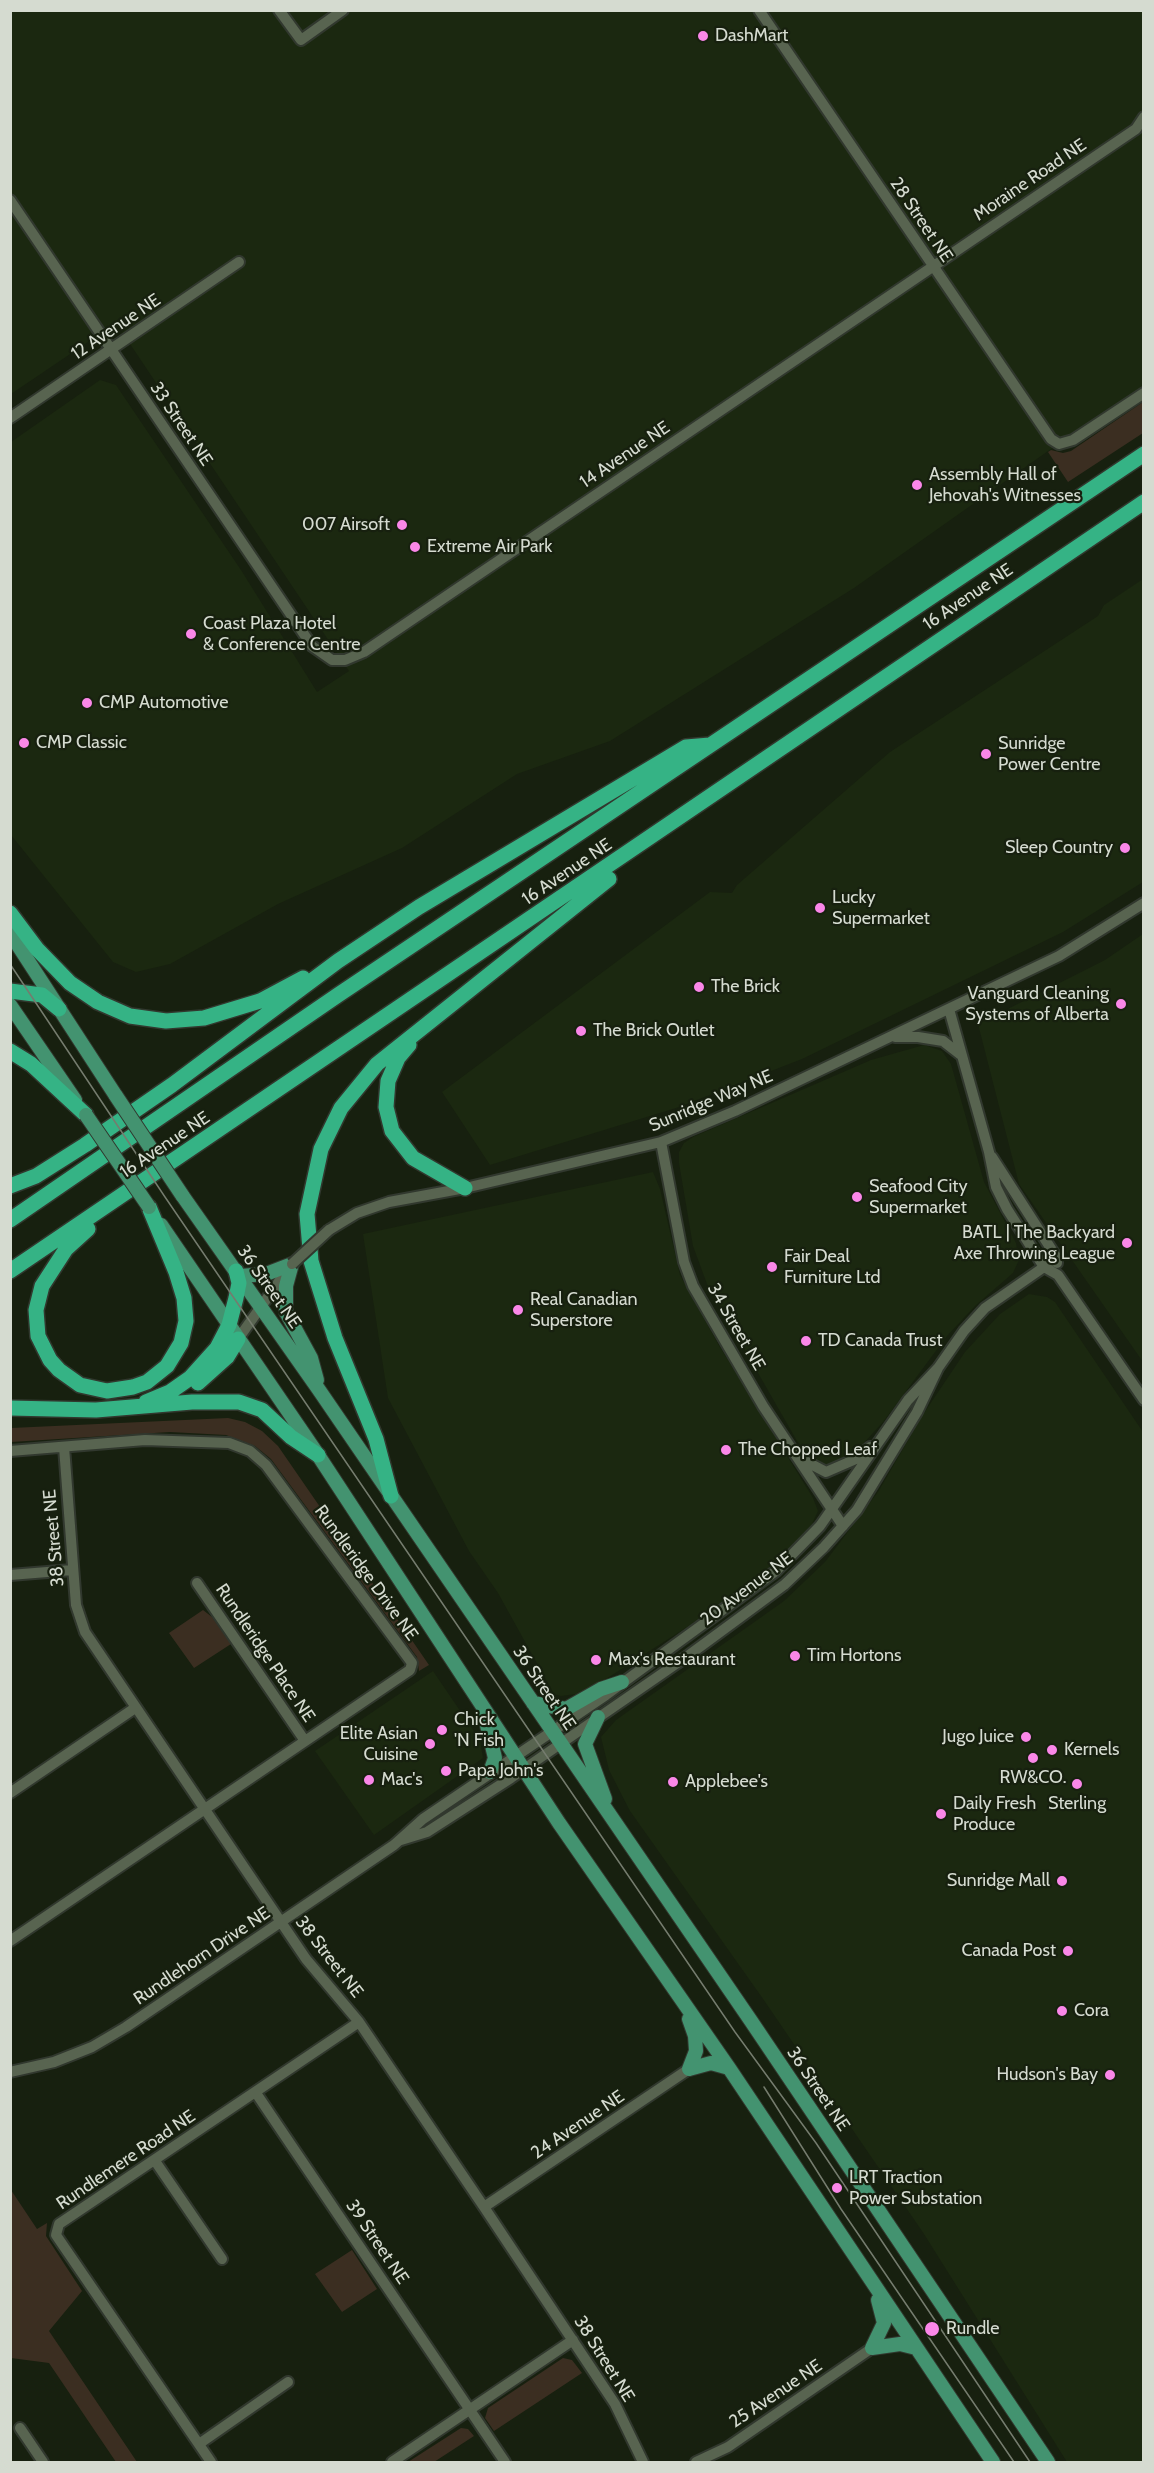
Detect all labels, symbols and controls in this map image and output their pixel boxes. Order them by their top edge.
place label: DashMart [715,25,788,47]
marker: DashMart [696,29,710,43]
street label: Moraine Road NE [970,134,1090,226]
street label: 28 Street NE [885,174,957,266]
street label: 12 Avenue NE [67,289,165,365]
street label: 33 Street NE [145,378,217,470]
street label: 14 Avenue NE [576,417,674,493]
place label: Assembly Hall of Jehovah's Witnesses [929,464,1081,506]
marker: Assembly Hall of Jehovah's Witnesses [910,478,924,492]
place label: 007 Airsoft [302,514,390,536]
marker: 007 Airsoft [395,518,409,532]
place label: Extreme Air Park [427,536,552,558]
marker: Extreme Air Park [408,540,422,554]
street label: 16 Avenue NE [919,559,1017,635]
place label: Coast Plaza Hotel & Conference Centre [203,613,360,656]
marker: Coast Plaza Hotel & Conference Centre [184,627,198,641]
place label: CMP Automotive [99,692,229,714]
marker: CMP Automotive [80,696,94,710]
place label: CMP Classic [36,732,127,754]
place label: Sunridge Power Centre [998,733,1100,776]
marker: CMP Classic [17,736,31,750]
marker: Sunridge Power Centre [979,747,993,761]
street label: 16 Avenue NE [518,834,616,910]
place label: Sleep Country [1005,837,1113,859]
marker: Sleep Country [1118,841,1132,855]
place label: Lucky Supermarket [832,887,930,930]
marker: Lucky Supermarket [813,901,827,915]
place label: The Brick [711,976,780,998]
marker: The Brick [692,980,706,994]
place label: Vanguard Cleaning Systems of Alberta [965,983,1109,1026]
marker: Vanguard Cleaning Systems of Alberta [1114,997,1128,1011]
place label: The Brick Outlet [593,1020,715,1042]
marker: The Brick Outlet [574,1024,588,1038]
street label: Sunridge Way NE [646,1065,776,1137]
street label: 16 Avenue NE [116,1107,214,1183]
place label: Seafood City Supermarket [869,1176,968,1218]
marker: Seafood City Supermarket [850,1190,864,1204]
place label: BATL | The Backyard Axe Throwing League [954,1222,1115,1264]
marker: BATL | The Backyard Axe Throwing League [1120,1236,1134,1250]
street label: 36 Street NE [232,1241,306,1333]
place label: Fair Deal Furniture Ltd [784,1246,880,1288]
marker: Fair Deal Furniture Ltd [765,1260,779,1274]
street label: 34 Street NE [702,1280,770,1374]
place label: Real Canadian Superstore [530,1289,638,1332]
marker: Real Canadian Superstore [511,1303,525,1317]
place label: TD Canada Trust [818,1330,942,1352]
marker: TD Canada Trust [799,1334,813,1348]
place label: The Chopped Leaf [738,1439,877,1461]
marker: The Chopped Leaf [719,1443,733,1457]
street label: 38 Street NE [39,1488,69,1588]
street label: Rundleridge Drive NE [310,1501,422,1645]
street label: 20 Avenue NE [697,1547,797,1631]
street label: Rundleridge Place NE [211,1580,319,1726]
street label: 36 Street NE [508,1642,580,1734]
place label: Tim Hortons [807,1645,902,1667]
place label: Max's Restaurant [608,1649,736,1671]
marker: Tim Hortons [788,1649,802,1663]
marker: Max's Restaurant [589,1653,603,1667]
place label: Chick 'N Fish [454,1709,504,1752]
place label: Elite Asian Cuisine [340,1723,418,1766]
marker: Chick 'N Fish [435,1723,449,1737]
place label: Jugo Juice [942,1726,1014,1748]
marker: Jugo Juice [1019,1730,1033,1744]
marker: Elite Asian Cuisine [423,1737,437,1751]
place label: Kernels [1064,1739,1119,1761]
marker: Kernels [1045,1743,1059,1757]
marker: RW&CO. [1026,1751,1040,1765]
place label: Papa John's [458,1760,543,1782]
marker: Papa John's [439,1764,453,1778]
place label: RW&CO. [1000,1767,1066,1789]
place label: Mac's [381,1769,423,1791]
place label: Applebee's [685,1771,768,1793]
marker: Mac's [362,1773,376,1787]
marker: Applebee's [666,1775,680,1789]
marker: Sterling [1070,1777,1084,1791]
place label: Daily Fresh Produce [953,1793,1036,1836]
place label: Sterling [1048,1793,1106,1815]
marker: Daily Fresh Produce [934,1807,948,1821]
place label: Sunridge Mall [947,1870,1050,1892]
marker: Sunridge Mall [1055,1874,1069,1888]
street label: Rundlehorn Drive NE [130,1902,274,2010]
street label: 38 Street NE [290,1912,368,2002]
place label: Canada Post [961,1940,1056,1962]
marker: Canada Post [1061,1944,1075,1958]
place label: Cora [1074,2000,1109,2022]
marker: Cora [1055,2004,1069,2018]
street label: 36 Street NE [782,2043,854,2135]
place label: Hudson's Bay [996,2064,1098,2086]
marker: Hudson's Bay [1103,2068,1117,2082]
street label: 24 Avenue NE [527,2086,629,2164]
street label: Rundlemere Road NE [52,2105,200,2215]
place label: LRT Traction Power Substation [849,2167,982,2210]
marker: LRT Traction Power Substation [830,2181,844,2195]
street label: 39 Street NE [341,2196,413,2288]
street label: 38 Street NE [569,2312,639,2406]
place label: Rundle [946,2318,999,2340]
marker: Rundle [923,2320,941,2338]
street label: 25 Avenue NE [726,2355,826,2433]

